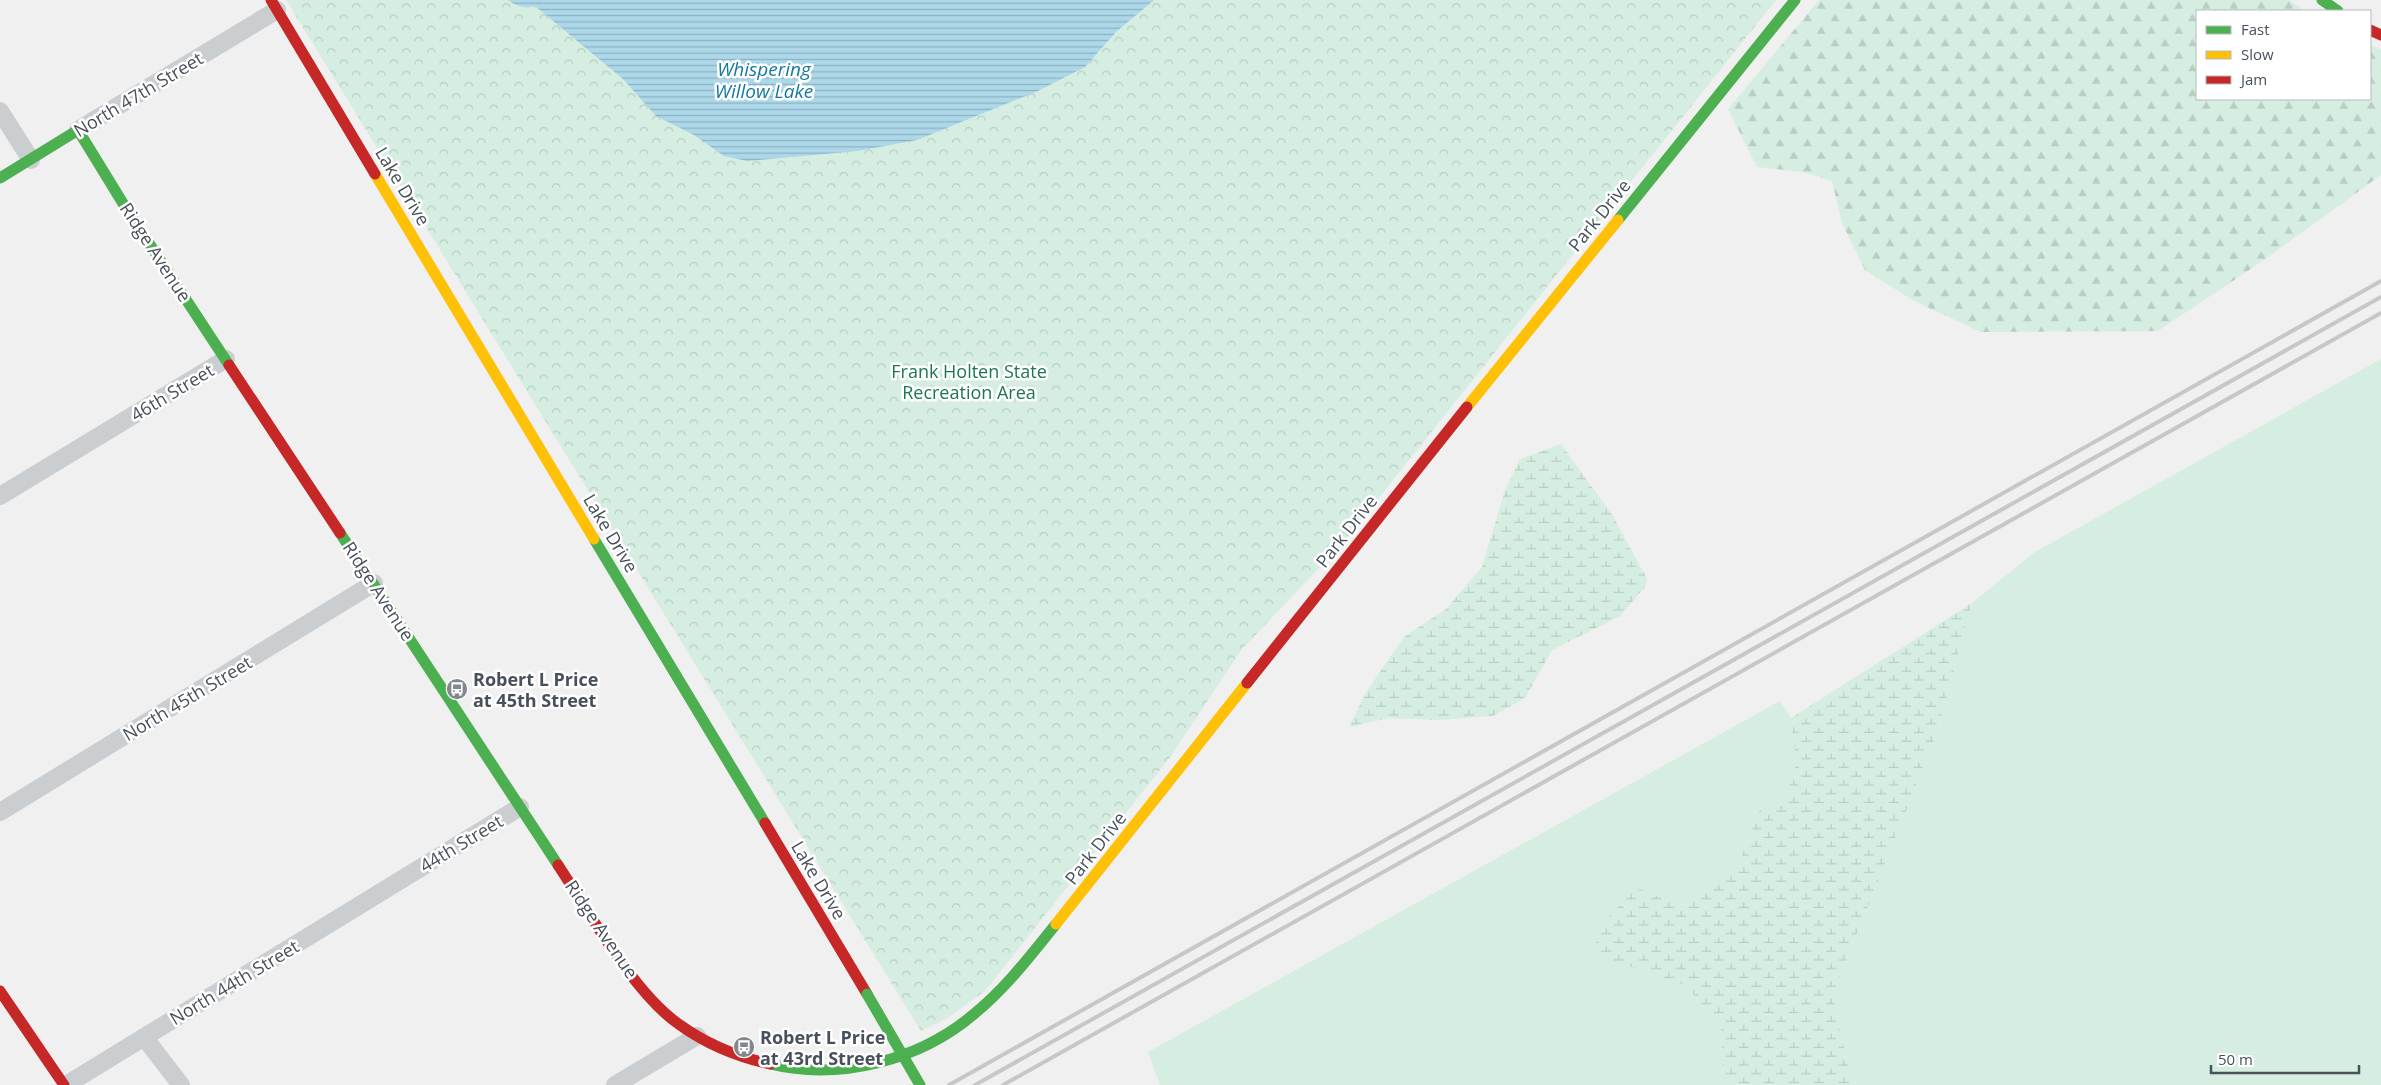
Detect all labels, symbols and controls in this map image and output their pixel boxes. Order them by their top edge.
legend [2196,10,2371,100]
text: Fast [2241,19,2270,39]
text: Slow [2241,44,2274,64]
street label: North 47th Street [69,46,207,142]
water label: Whispering Willow Lake [715,56,813,104]
text: Jam [2239,69,2267,89]
street label: Lake Drive [370,142,436,230]
street label: Park Drive [1562,174,1636,256]
street label: Ridge Avenue [115,198,197,306]
street label: 46th Street [126,358,218,426]
park label: Frank Holten State Recreation Area [891,359,1047,404]
street label: Lake Drive [578,489,644,577]
street label: Park Drive [1310,490,1382,572]
street label: Ridge Avenue [338,537,420,645]
street label: North 45th Street [118,650,256,746]
place label: Robert L Price at 45th Street [473,667,598,712]
bus stop icon: Robert L Price at 45th Street [445,677,469,701]
street label: Park Drive [1059,807,1131,889]
street label: 44th Street [415,809,507,877]
street label: Lake Drive [786,836,852,924]
street label: Ridge Avenue [560,875,644,983]
street label: North 44th Street [165,934,303,1030]
place label: Robert L Price at 43rd Street [760,1025,885,1070]
bus stop icon: Robert L Price at 43rd Street [732,1035,756,1059]
scale bar [2211,1042,2358,1074]
text: 50 m [2218,1049,2253,1069]

